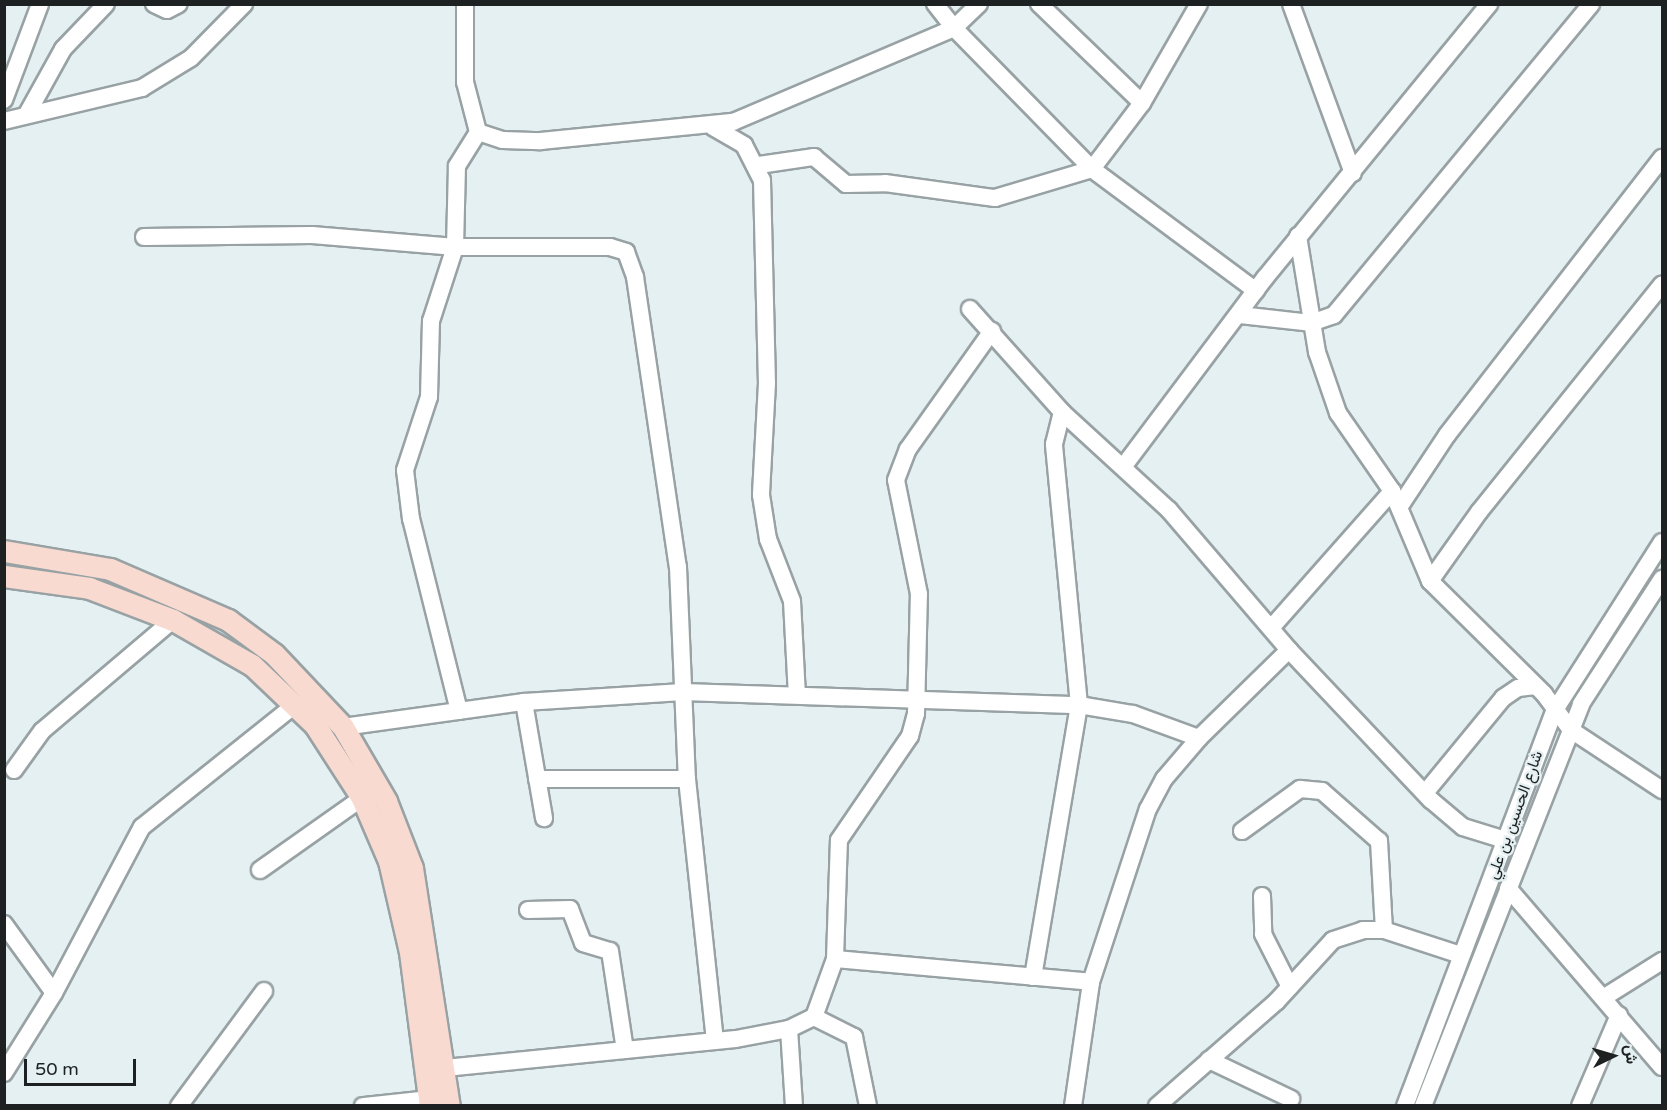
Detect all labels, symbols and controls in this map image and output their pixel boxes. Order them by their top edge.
street label: شارع الحسين بن علي [1483,748,1547,882]
north arrow [1583,1026,1643,1086]
text: ش [1620,1044,1642,1065]
scale bar [27,1047,140,1085]
text: 50 m [35,1058,79,1080]

